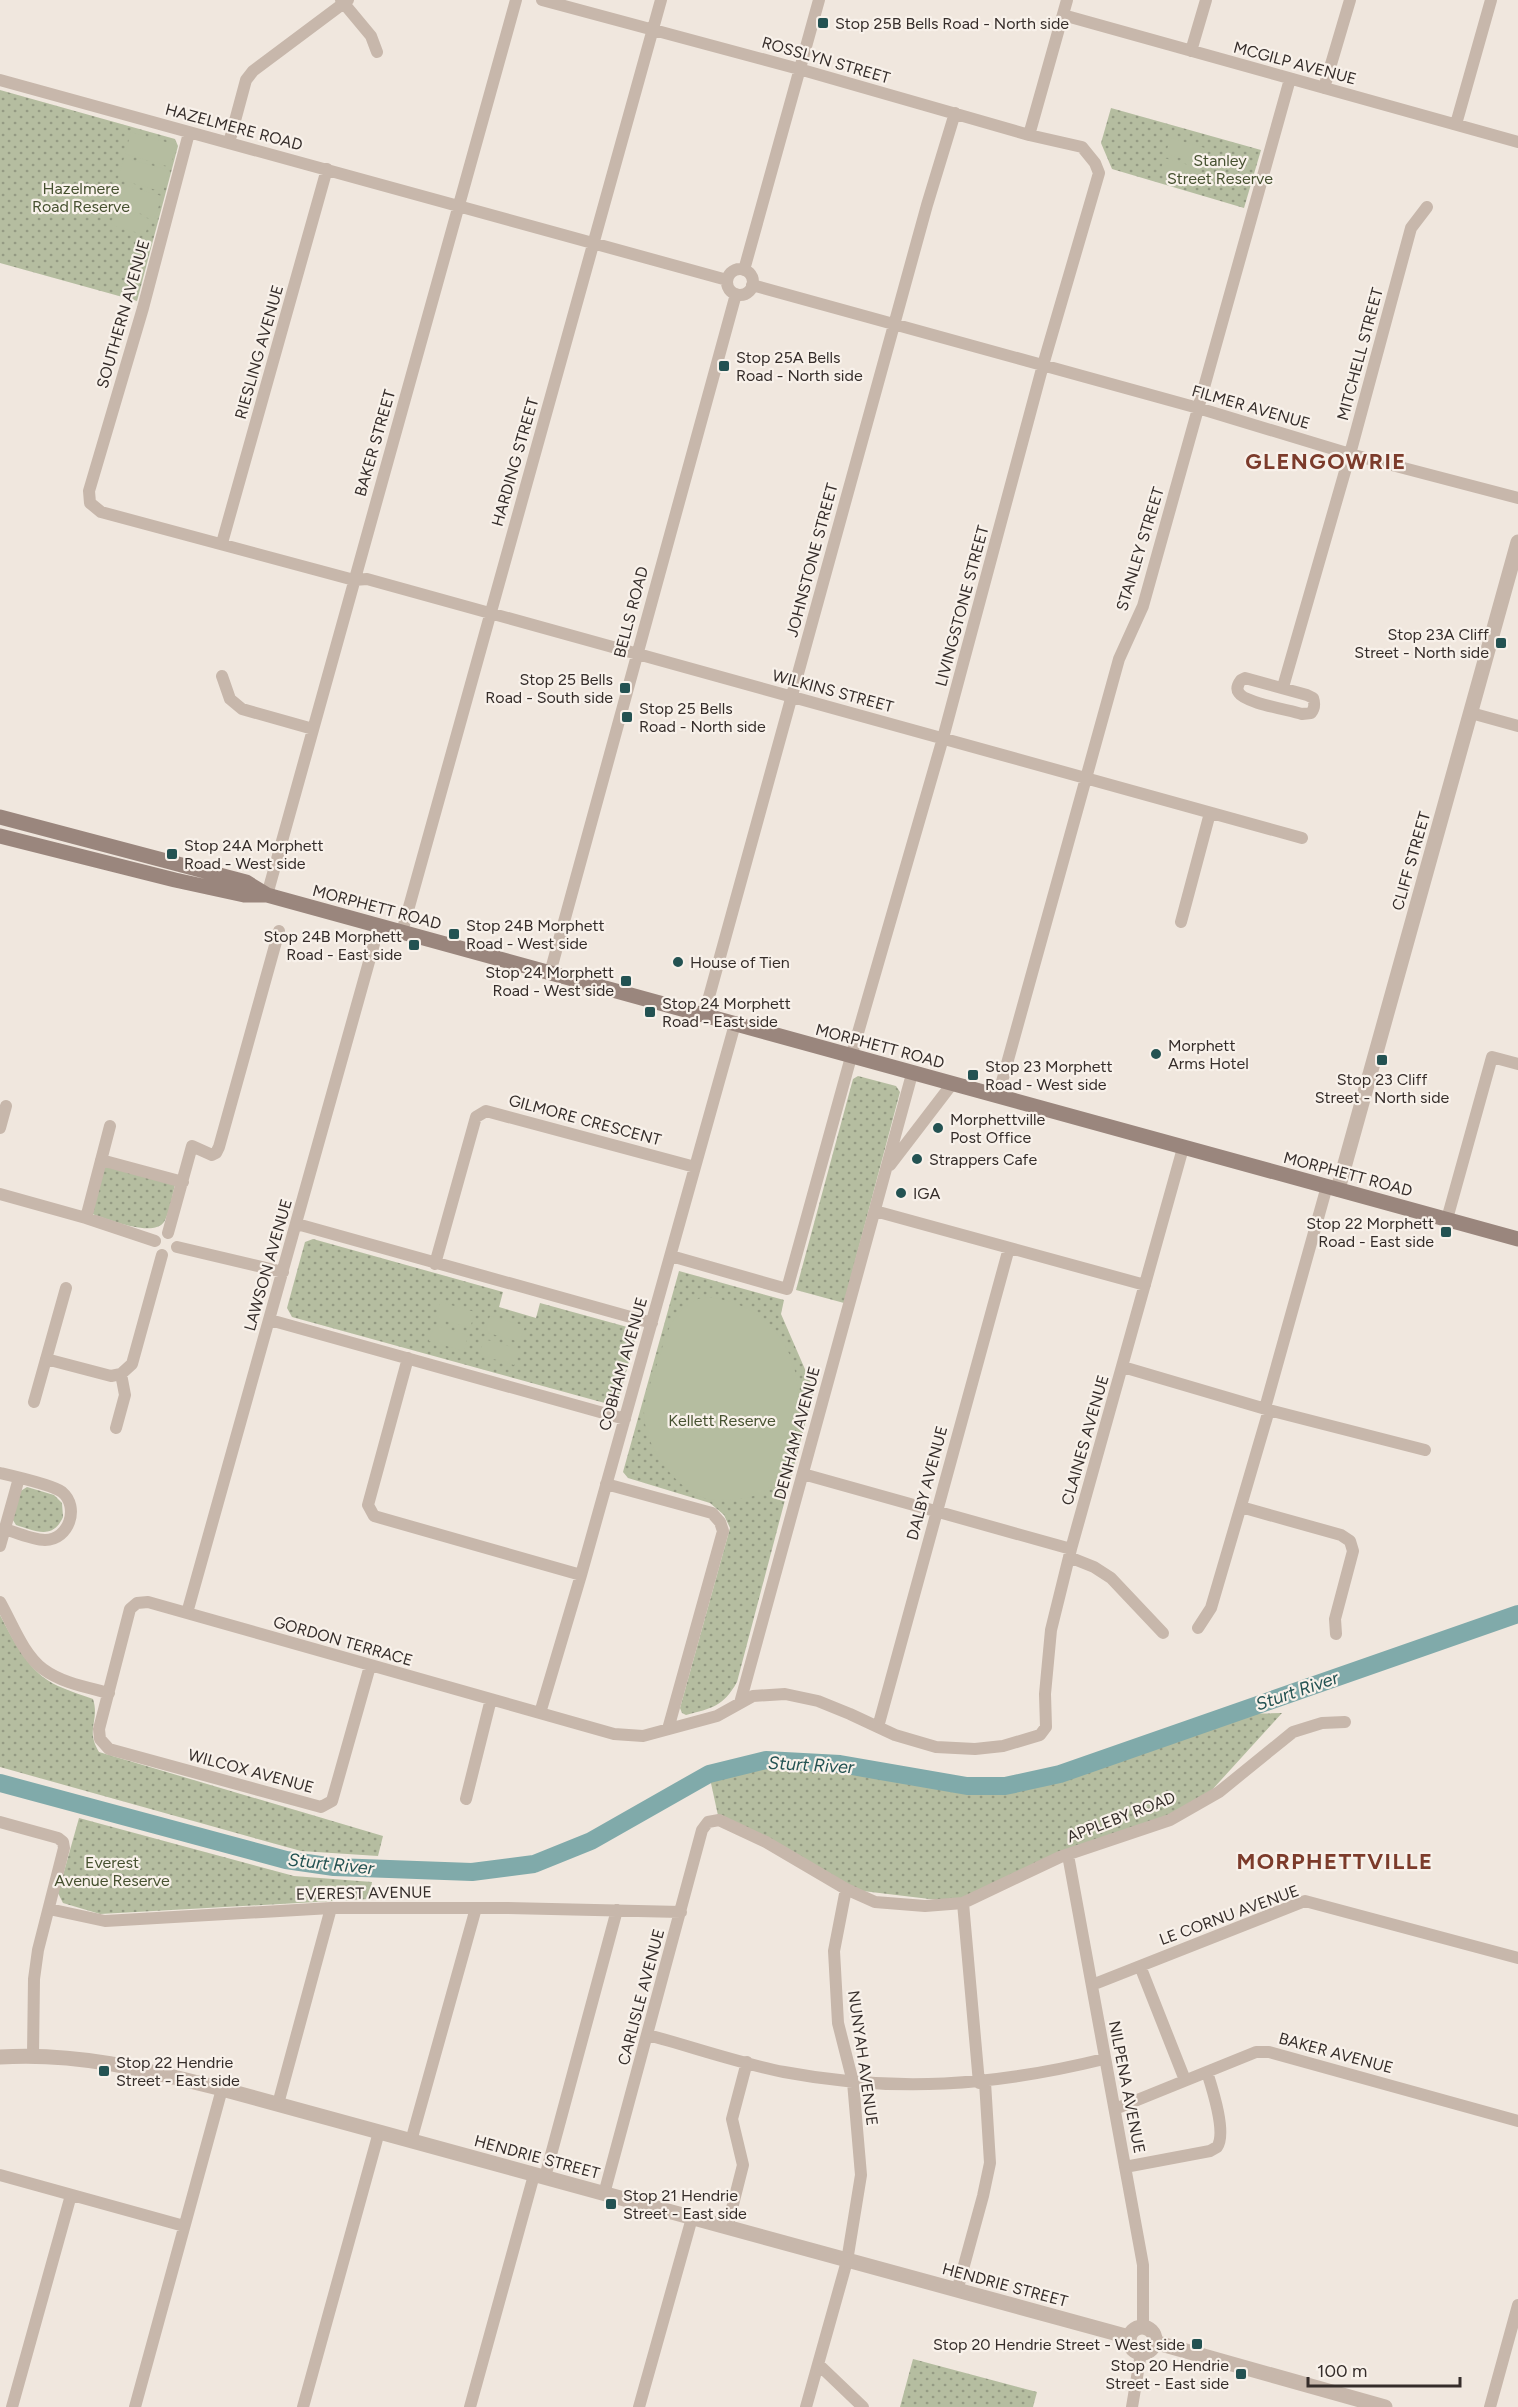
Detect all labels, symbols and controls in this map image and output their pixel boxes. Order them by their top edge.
place label: Stop 25B Bells Road - North side [835,14,1069,33]
marker: Stop 25B Bells Road - North side [816,16,830,30]
street label: ROSSLYN STREET [760,33,893,87]
street label: MCGILP AVENUE [1231,37,1359,89]
street label: HAZELMERE ROAD [163,99,305,155]
park label: Stanley Street Reserve [1167,151,1273,188]
park label: Hazelmere Road Reserve [32,179,130,216]
street label: SOUTHERN AVENUE [93,237,153,391]
street label: RIESLING AVENUE [231,283,287,421]
street label: MITCHELL STREET [1333,285,1387,423]
place label: Stop 25A Bells Road - North side [736,348,863,385]
marker: Stop 25A Bells Road - North side [717,359,731,373]
street label: FILMER AVENUE [1190,381,1312,433]
street label: BAKER STREET [351,387,399,499]
street label: HARDING STREET [488,395,543,529]
district label: GLENGOWRIE [1245,448,1407,475]
street label: JOHNSTONE STREET [782,481,842,639]
street label: STANLEY STREET [1112,485,1168,613]
street label: LIVINGSTONE STREET [931,523,993,689]
street label: BELLS ROAD [610,564,652,660]
place label: Stop 23A Cliff Street - North side [1354,625,1489,662]
marker: Stop 23A Cliff Street - North side [1494,636,1508,650]
street label: WILKINS STREET [770,666,896,716]
place label: Stop 25 Bells Road - South side [485,670,613,707]
marker: Stop 25 Bells Road - South side [618,681,632,695]
place label: Stop 25 Bells Road - North side [639,699,766,736]
marker: Stop 25 Bells Road - North side [620,710,634,724]
street label: CLIFF STREET [1388,809,1434,913]
place label: Stop 24A Morphett Road - West side [184,836,324,873]
marker: Stop 24A Morphett Road - West side [165,847,179,861]
street label: MORPHETT ROAD [310,881,444,933]
place label: Stop 24B Morphett Road - West side [466,916,605,953]
place label: Stop 24B Morphett Road - East side [263,927,402,964]
marker: Stop 24B Morphett Road - West side [447,927,461,941]
marker: Stop 24B Morphett Road - East side [407,938,421,952]
place label: House of Tien [690,953,790,972]
marker: House of Tien [671,955,685,969]
place label: Stop 24 Morphett Road - West side [485,963,614,1000]
marker: Stop 24 Morphett Road - West side [619,974,633,988]
place label: Stop 24 Morphett Road - East side [662,994,791,1031]
marker: Stop 24 Morphett Road - East side [643,1005,657,1019]
street label: MORPHETT ROAD [813,1020,947,1072]
place label: Morphett Arms Hotel [1168,1036,1249,1073]
marker: Morphett Arms Hotel [1149,1047,1163,1061]
marker: Stop 23 Cliff Street - North side [1375,1053,1389,1067]
place label: Stop 23 Morphett Road - West side [985,1057,1113,1094]
marker: Stop 23 Morphett Road - West side [966,1068,980,1082]
place label: Stop 23 Cliff Street - North side [1315,1070,1450,1107]
street label: GILMORE CRESCENT [507,1091,663,1150]
place label: Morphettville Post Office [950,1110,1046,1147]
marker: Morphettville Post Office [931,1121,945,1135]
street label: MORPHETT ROAD [1281,1148,1415,1200]
place label: Strappers Cafe [929,1150,1037,1169]
marker: Strappers Cafe [910,1152,924,1166]
place label: IGA [913,1184,940,1203]
marker: IGA [894,1186,908,1200]
street label: LAWSON AVENUE [240,1197,296,1333]
place label: Stop 22 Morphett Road - East side [1306,1214,1434,1251]
marker: Stop 22 Morphett Road - East side [1439,1225,1453,1239]
street label: COBHAM AVENUE [595,1295,651,1433]
street label: DENHAM AVENUE [770,1364,824,1502]
street label: CLAINES AVENUE [1057,1373,1113,1507]
park label: Kellett Reserve [668,1411,776,1430]
street label: DALBY AVENUE [903,1424,951,1542]
street label: GORDON TERRACE [271,1612,415,1670]
water label: Sturt River [1253,1666,1342,1715]
street label: WILCOX AVENUE [186,1745,316,1797]
water label: Sturt River [767,1752,855,1778]
street label: APPLEBY ROAD [1064,1788,1178,1846]
district label: MORPHETTVILLE [1236,1848,1434,1875]
water label: Sturt River [287,1849,376,1880]
park label: Everest Avenue Reserve [54,1853,170,1890]
street label: LE CORNU AVENUE [1157,1881,1301,1949]
street label: EVEREST AVENUE [296,1882,432,1904]
street label: CARLISLE AVENUE [614,1927,668,2067]
street label: NUNYAH AVENUE [844,1989,882,2127]
street label: NILPENA AVENUE [1105,2019,1149,2155]
street label: BAKER AVENUE [1277,2029,1395,2077]
place label: Stop 22 Hendrie Street - East side [116,2053,240,2090]
marker: Stop 22 Hendrie Street - East side [97,2064,111,2078]
street label: HENDRIE STREET [472,2131,602,2183]
place label: Stop 21 Hendrie Street - East side [623,2186,747,2223]
marker: Stop 21 Hendrie Street - East side [604,2197,618,2211]
street label: HENDRIE STREET [940,2259,1070,2311]
place label: Stop 20 Hendrie Street - West side [933,2335,1185,2354]
marker: Stop 20 Hendrie Street - West side [1190,2337,1204,2351]
scale bar [1308,2350,1460,2388]
place label: Stop 20 Hendrie Street - East side [1105,2356,1229,2393]
text: 100 m [1317,2360,1367,2382]
marker: Stop 20 Hendrie Street - East side [1234,2367,1248,2381]

